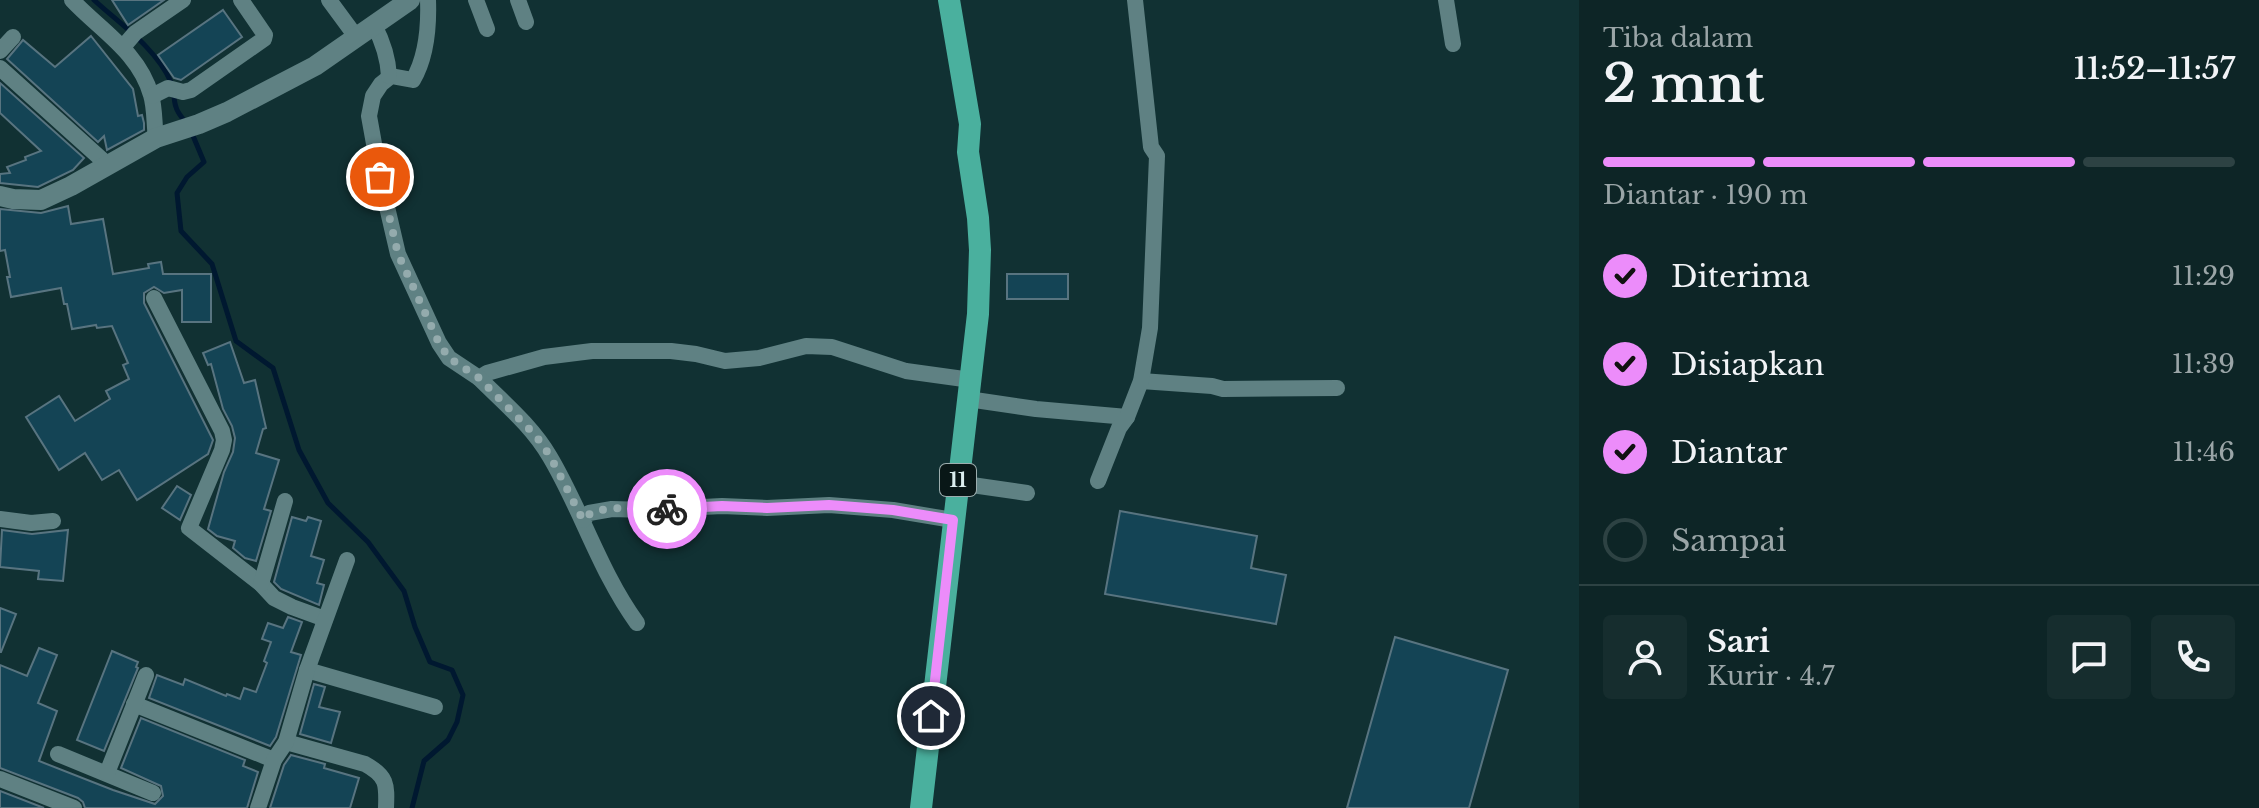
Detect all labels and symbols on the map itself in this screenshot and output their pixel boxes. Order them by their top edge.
pin [346,143,414,211]
road number: 11 [940,464,976,496]
courier [627,469,707,549]
pin [897,682,965,750]

